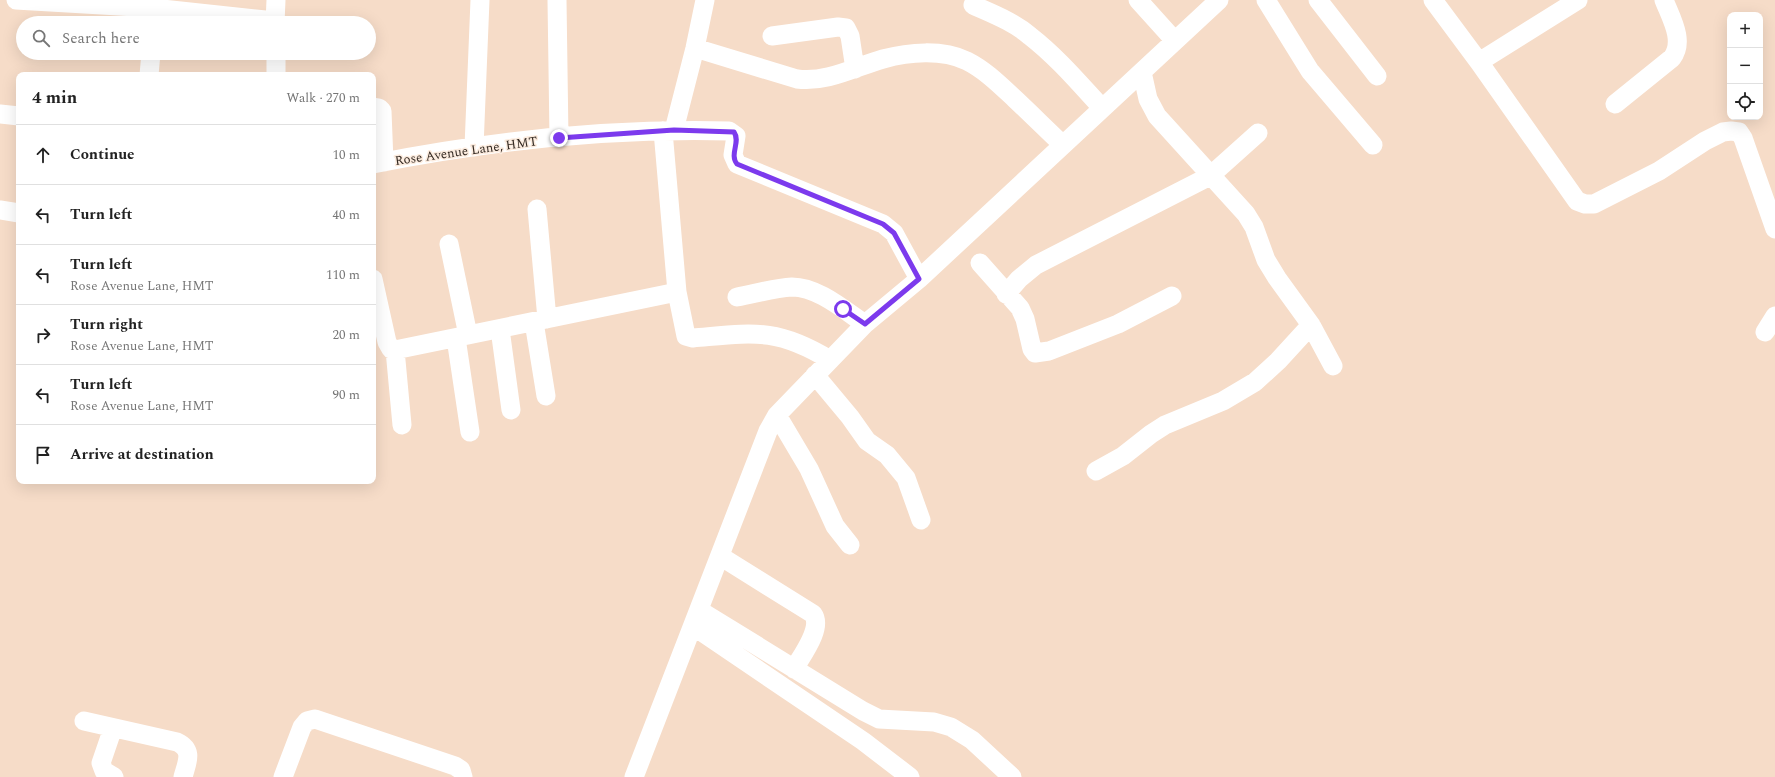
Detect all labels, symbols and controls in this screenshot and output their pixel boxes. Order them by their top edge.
map controls [1727,12,1763,120]
button: + [1727,12,1763,48]
search box [16,16,376,60]
icon: search [30,27,52,49]
text: Search here [62,27,140,50]
button: − [1727,48,1763,84]
button: locate [1727,84,1763,120]
text: 4 min [32,85,77,111]
text: Walk · 270 m [286,88,360,108]
route end [550,129,568,147]
street label: Rose Avenue Lane, HMT [394,131,539,171]
text: Continue [70,143,135,166]
icon: ahead [32,144,54,166]
text: 10 m [333,145,360,165]
text: Turn left [70,203,132,226]
icon: left [32,204,54,226]
text: 40 m [333,205,360,225]
text: Turn left [70,253,132,276]
icon: left [32,264,54,286]
text: 110 m [326,265,360,285]
text: Rose Avenue Lane, HMT [70,276,214,296]
route start [834,300,852,318]
text: Turn right [70,313,143,336]
icon: right [32,324,54,346]
text: 20 m [333,325,360,345]
text: Rose Avenue Lane, HMT [70,336,214,356]
text: Turn left [70,373,132,396]
icon: left [32,384,54,406]
text: 90 m [333,385,360,405]
text: Rose Avenue Lane, HMT [70,396,214,416]
text: Arrive at destination [70,443,214,466]
icon: arrive [32,444,54,466]

